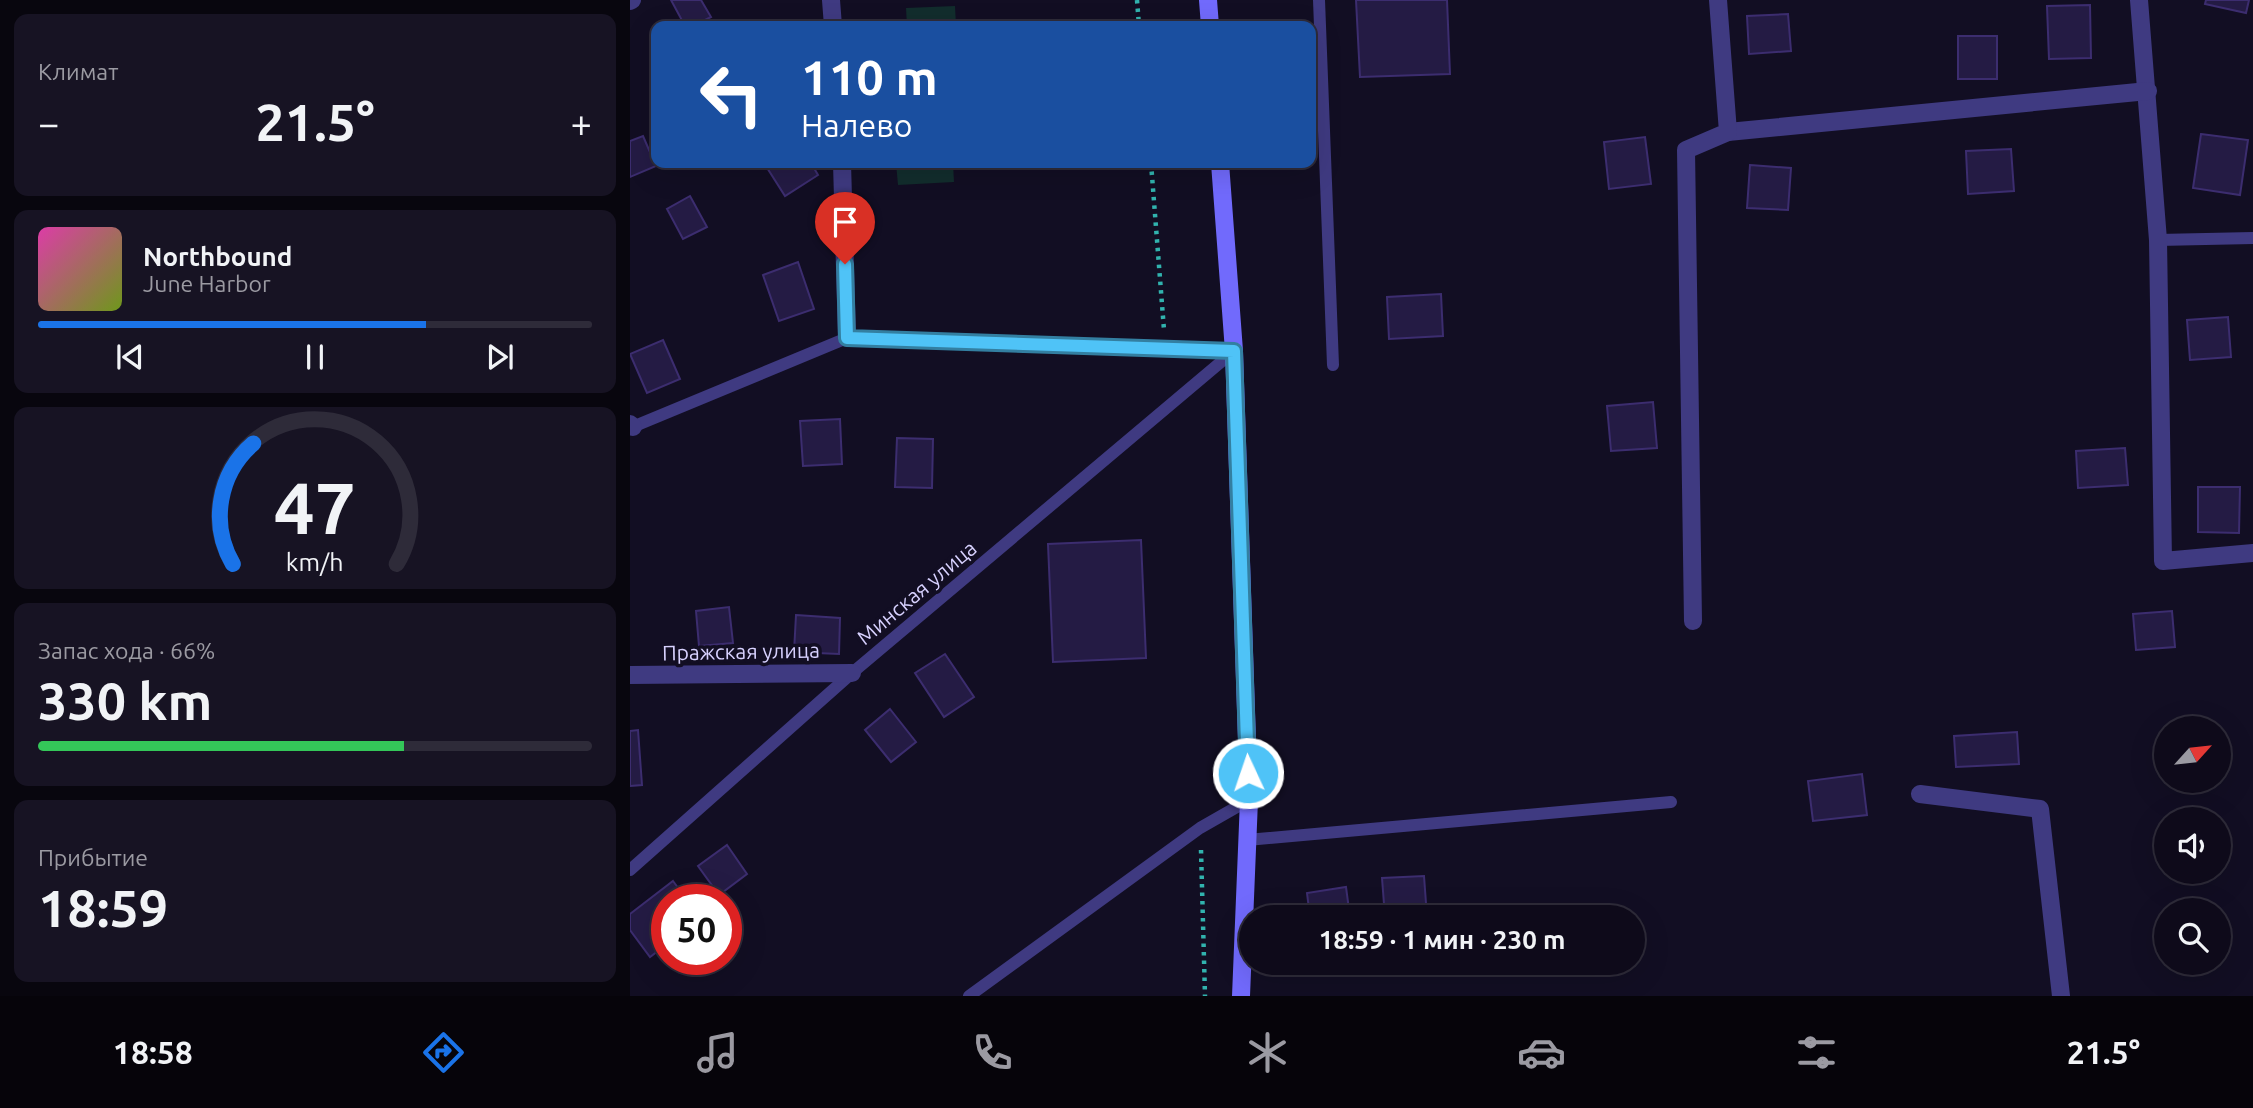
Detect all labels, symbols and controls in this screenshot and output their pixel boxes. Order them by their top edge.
icon: left [686,49,777,140]
text: 110 m [801,49,938,104]
text: Климат [38,59,118,84]
text: 21.5° [255,93,375,151]
text: − [38,102,59,144]
text: + [571,102,592,144]
text: Налево [801,107,913,143]
pin [815,192,875,264]
icon: arrive [826,203,864,241]
text: Northbound [143,242,292,271]
text: June Harbor [143,271,271,296]
icon: previous [111,338,149,376]
icon: pause [296,338,334,376]
icon: next [481,338,519,376]
text: 47 [274,466,356,548]
street label: Минская улица [852,536,981,649]
text: km/h [286,548,344,576]
text: Запас хода · 66% [38,638,215,663]
street label: Пражская улица [662,638,820,664]
text: 330 km [38,672,212,730]
north arrow [2154,716,2231,793]
map controls [2154,716,2231,975]
position arrow [1211,736,1285,810]
button: sound [2154,807,2231,884]
text: Прибытие [38,845,148,870]
text: 18:59 [38,879,168,937]
speed limit sign: 50 [651,884,742,975]
button: search [2154,898,2231,975]
text: 18:59 · 1 мин · 230 m [1319,925,1565,954]
icon: directions [419,1028,468,1077]
icon: music [693,1028,742,1077]
icon: phone [968,1028,1017,1077]
icon: climate [1243,1028,1292,1077]
icon: car [1517,1028,1566,1077]
icon: filters [1792,1028,1841,1077]
text: 18:58 [113,1034,193,1070]
text: 21.5° [2067,1034,2140,1070]

